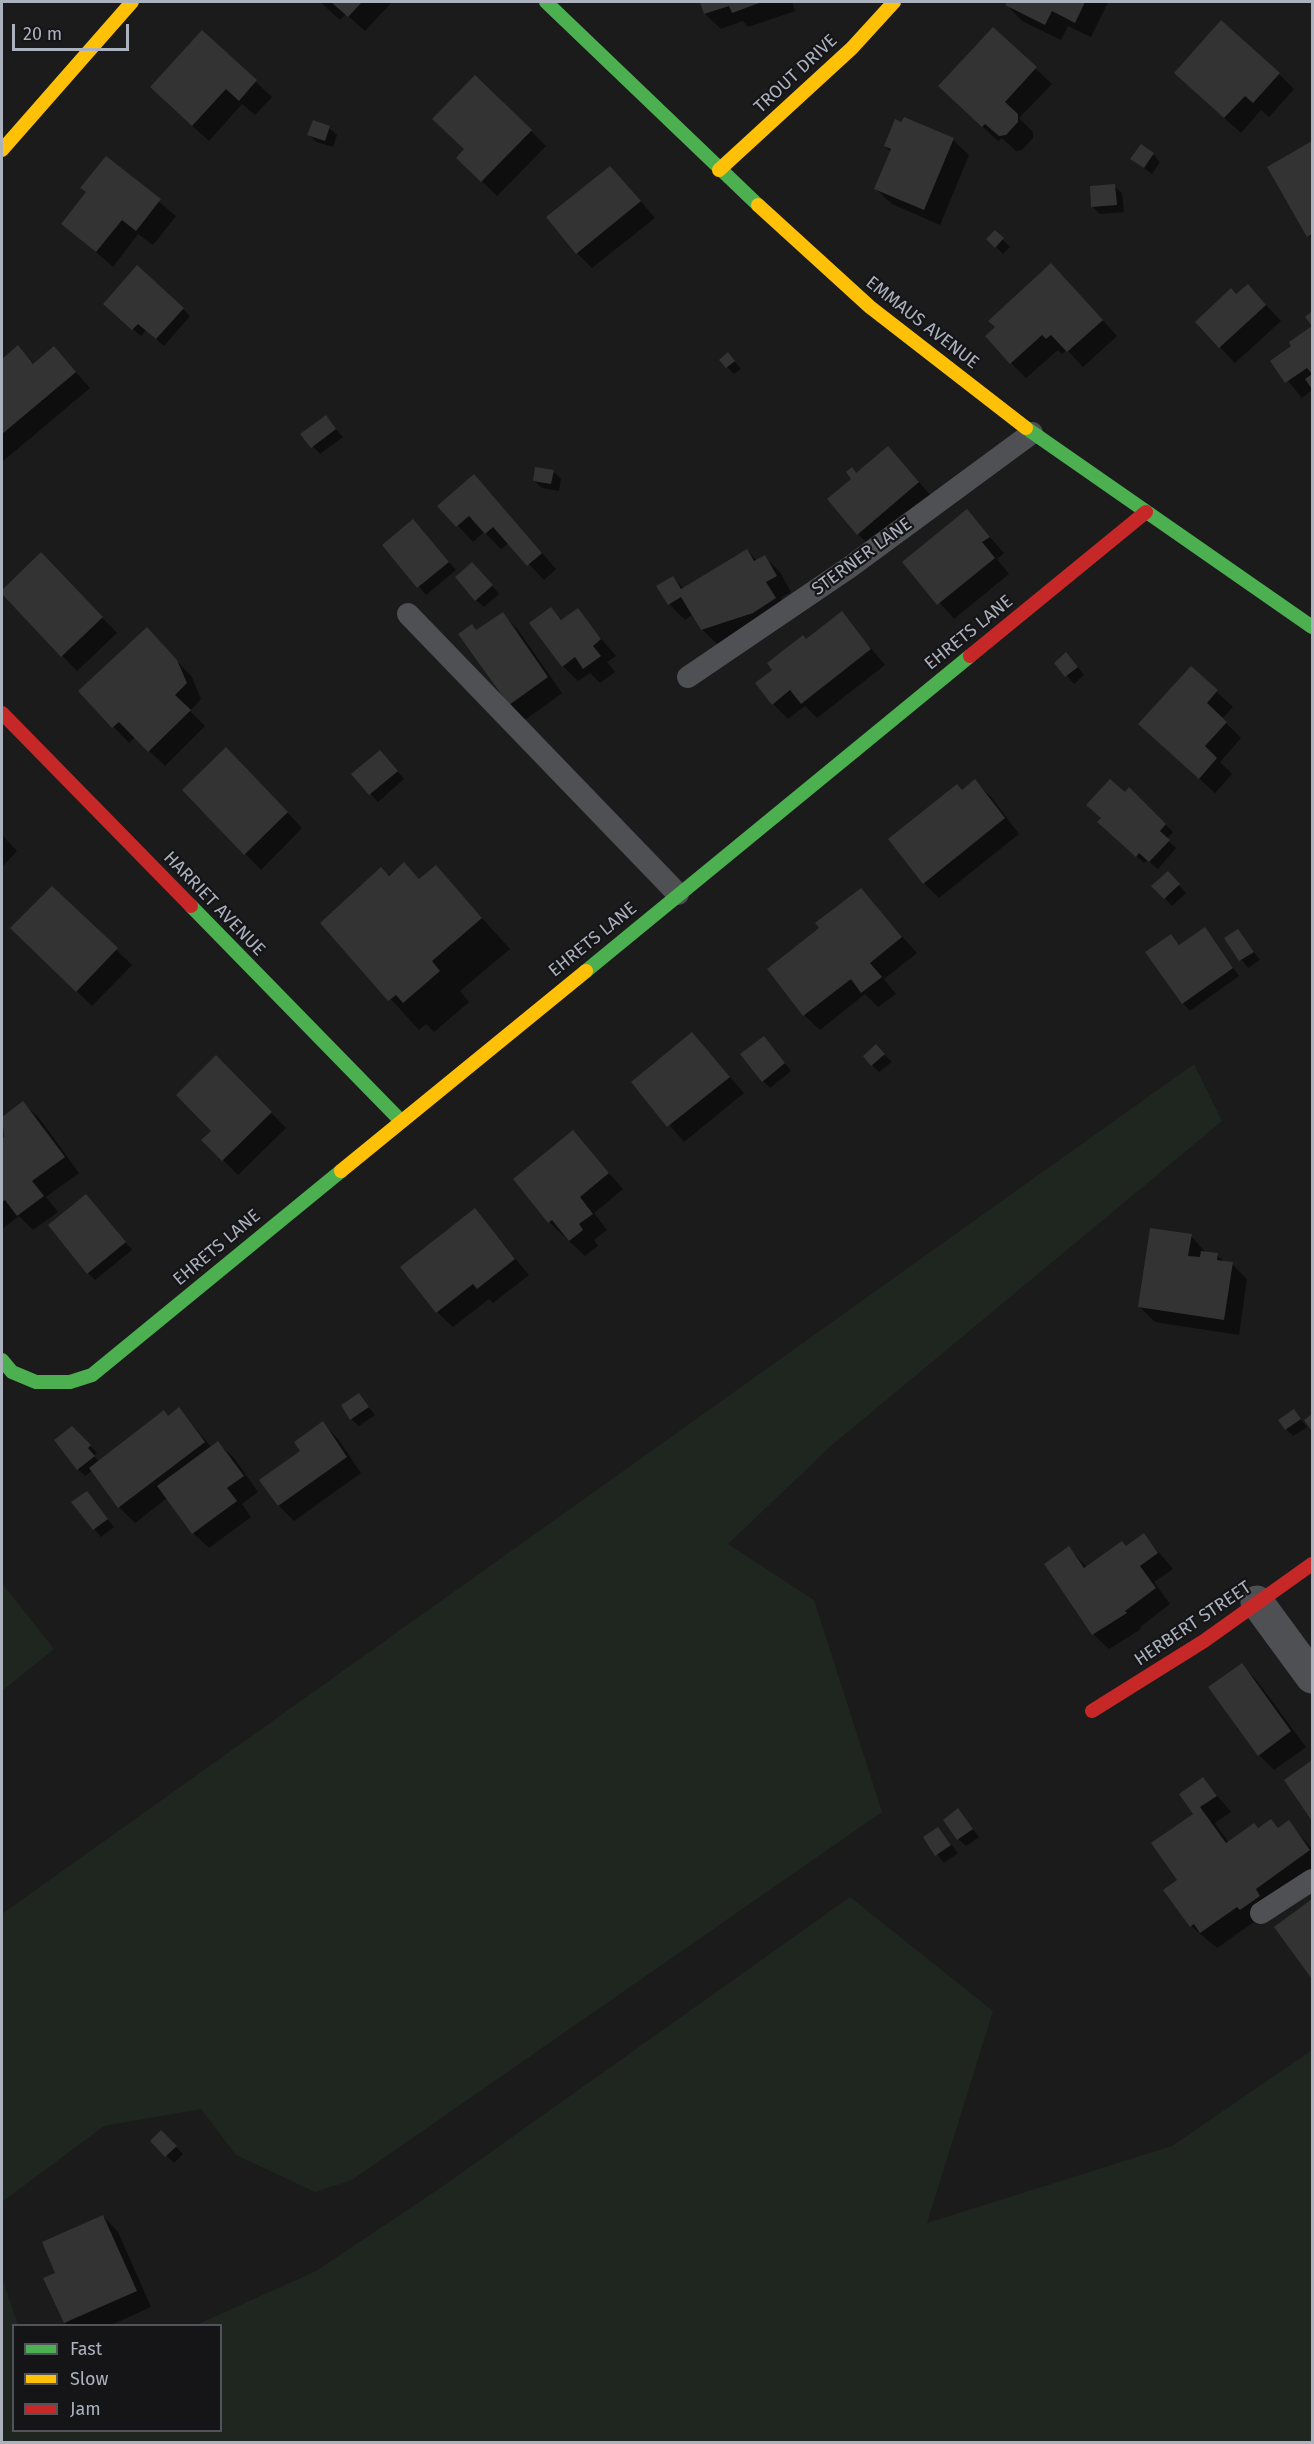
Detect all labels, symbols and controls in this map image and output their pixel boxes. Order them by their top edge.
scale bar [15,12,132,50]
text: 20 m [23,23,62,45]
street label: TROUT DRIVE [750,30,842,118]
street label: EMMAUS AVENUE [861,272,983,374]
street label: STERNER LANE [808,514,916,600]
street label: EHRETS LANE [921,591,1017,675]
street label: HARRIET AVENUE [159,847,269,961]
street label: EHRETS LANE [545,898,641,982]
street label: EHRETS LANE [169,1205,265,1291]
street label: HERBERT STREET [1131,1577,1255,1671]
legend [12,2324,222,2432]
text: Fast [70,2338,102,2360]
text: Slow [70,2368,108,2390]
text: Jam [70,2398,101,2420]

